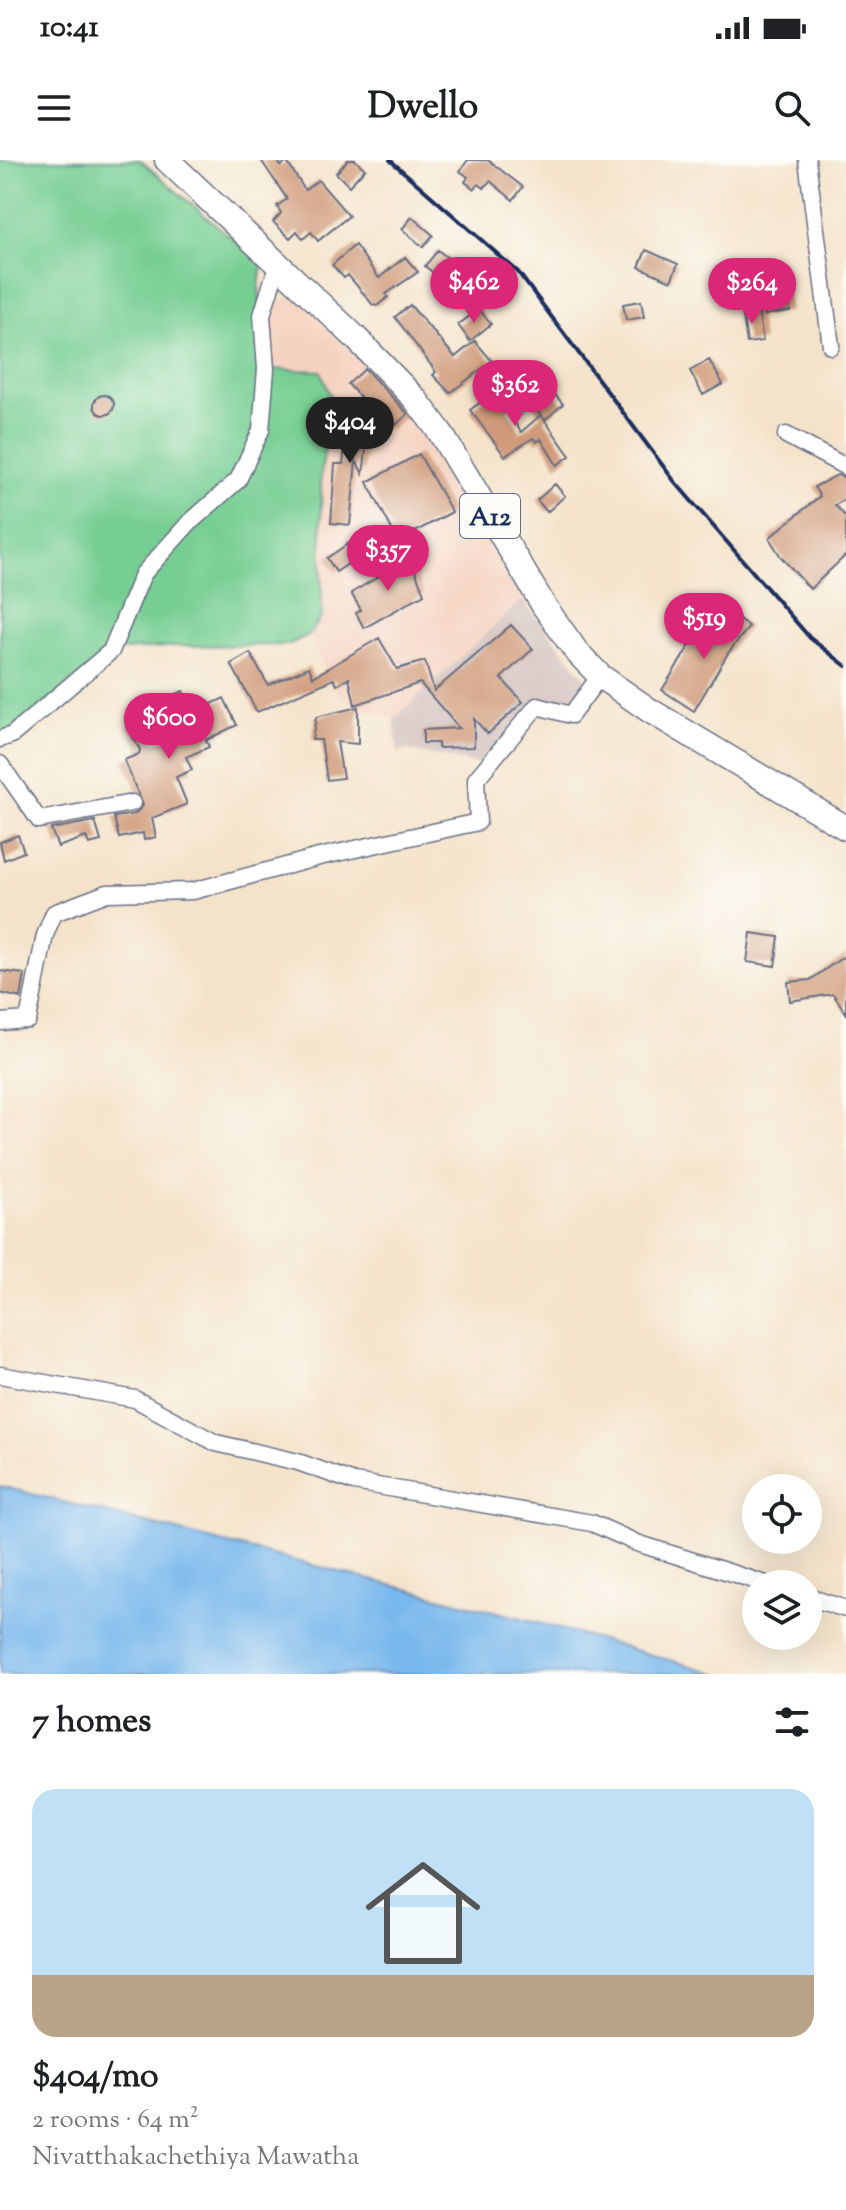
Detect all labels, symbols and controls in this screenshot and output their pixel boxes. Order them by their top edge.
text: 10:41 [40,7,99,50]
text: Dwello [368,82,478,134]
icon: menu [32,86,76,130]
icon: search [770,86,814,130]
pin: $462 [427,257,521,325]
pin: $264 [705,258,799,326]
text: $462 [448,264,500,301]
text: $264 [726,265,778,302]
pin: $362 [468,360,562,428]
text: $362 [491,367,539,404]
pin: $404 [303,397,397,465]
text: $404 [324,404,376,441]
road number: A12 [460,494,520,538]
pin: $357 [341,525,435,593]
text: $357 [365,532,411,569]
pin: $519 [657,593,751,661]
text: $519 [682,600,726,637]
pin: $600 [122,693,216,761]
text: $600 [142,700,196,737]
map controls [742,1474,822,1650]
button: locate [742,1474,822,1554]
button: layers [742,1570,822,1650]
text: 7 homes [32,1698,151,1747]
icon: filters [770,1700,814,1744]
icon: home [351,1841,495,1985]
text: $404/mo [32,2053,159,2102]
text: 2 rooms · 64 m² [32,2102,199,2139]
text: Nivatthakachethiya Mawatha [32,2139,359,2176]

